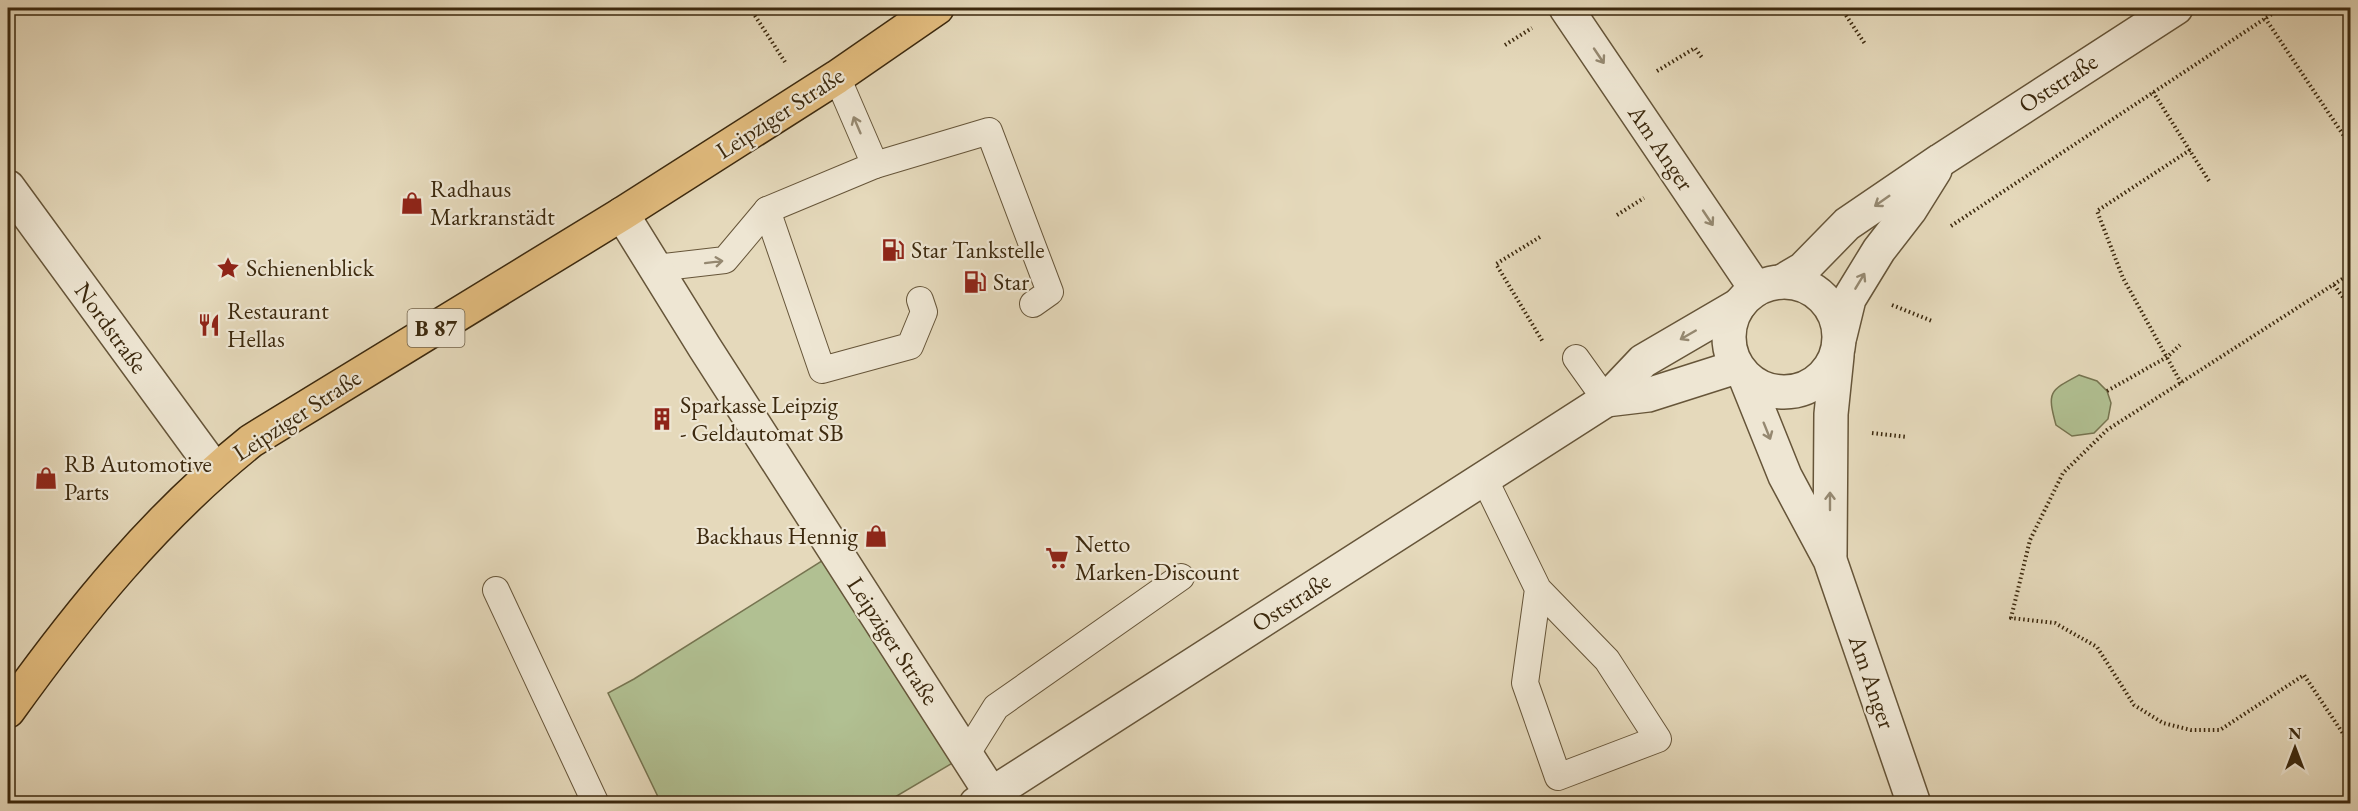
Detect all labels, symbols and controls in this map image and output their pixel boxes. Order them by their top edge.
street label: Oststraße [2012,46,2103,120]
one-way arrow [1593,47,1605,64]
street label: Leipziger Straße [710,60,850,166]
street label: Am Anger [1621,98,1701,197]
one-way arrow [851,116,862,135]
place label: Radhaus Markranstädt [430,173,555,232]
shop icon: Radhaus Markranstädt [399,190,425,216]
one-way arrow [1874,195,1890,207]
one-way arrow [1702,209,1714,226]
place label: Star Tankstelle [911,234,1045,265]
fuel station icon: Star Tankstelle [880,237,906,263]
place label: Schienenblick [246,252,375,283]
place icon: Schienenblick [215,255,241,281]
one-way arrow [704,256,723,267]
place label: Star [993,266,1029,297]
fuel station icon: Star [962,269,988,295]
one-way arrow [1854,273,1866,290]
street label: Nordstraße [68,276,155,379]
place label: Restaurant Hellas [227,295,329,354]
road number: B 87 [408,309,464,347]
restaurant icon: Restaurant Hellas [196,312,222,338]
one-way arrow [1680,329,1697,341]
street label: Leipziger Straße [227,362,367,468]
place label: Sparkasse Leipzig - Geldautomat SB [680,389,844,448]
building icon: Sparkasse Leipzig - Geldautomat SB [649,406,675,432]
one-way arrow [1762,421,1773,440]
place label: RB Automotive Parts [64,448,212,507]
shop icon: RB Automotive Parts [33,465,59,491]
one-way arrow [1824,492,1836,512]
place label: Backhaus Hennig [696,520,859,551]
shop icon: Backhaus Hennig [863,523,889,549]
place label: Netto Marken-Discount [1075,528,1240,587]
supermarket icon: Netto Marken-Discount [1044,545,1070,571]
street label: Oststraße [1245,565,1336,639]
street label: Leipziger Straße [840,571,946,711]
street label: Am Anger [1842,630,1903,733]
north arrow [2265,718,2325,778]
text: N [2289,723,2302,744]

